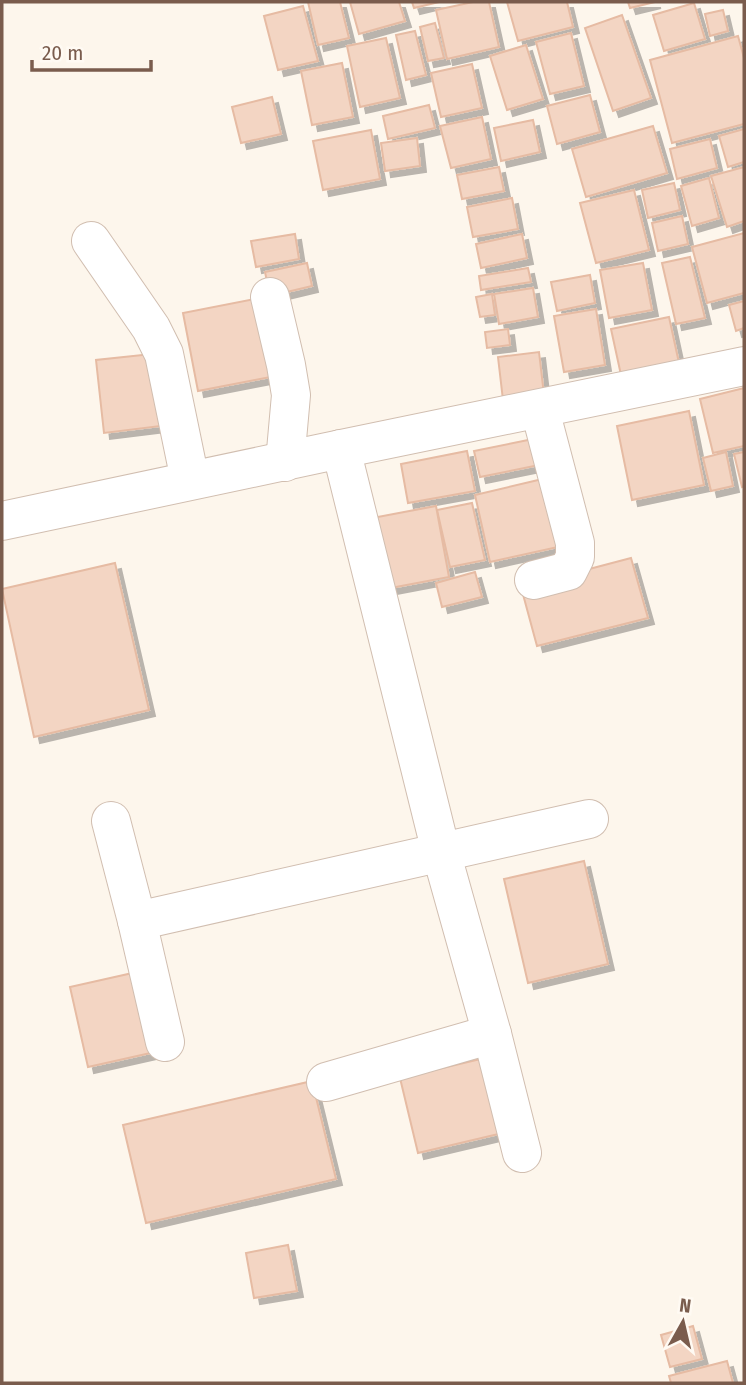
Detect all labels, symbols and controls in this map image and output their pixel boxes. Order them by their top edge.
scale bar [32,28,150,72]
text: 20 m [42,40,83,66]
north arrow [648,1287,718,1357]
text: N [678,1293,693,1318]

